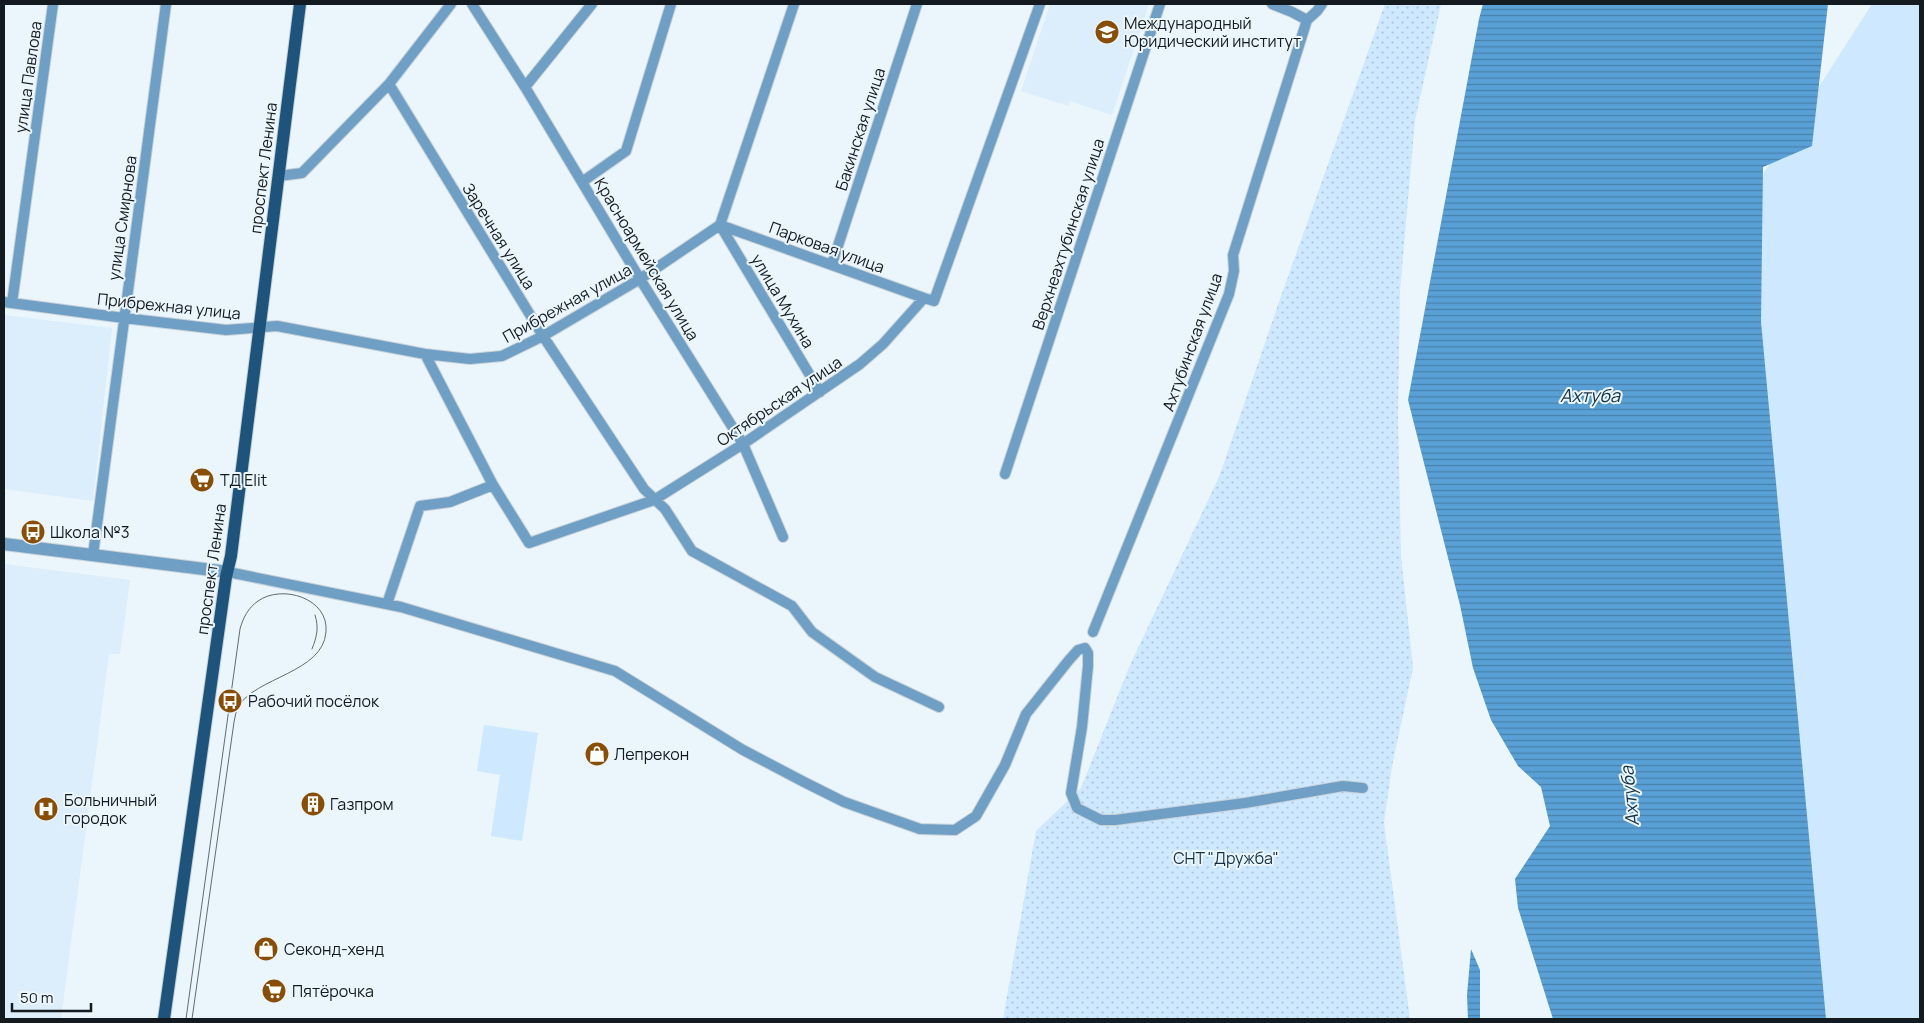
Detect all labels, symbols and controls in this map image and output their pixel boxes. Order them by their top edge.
place label: Международный Юридический институт [1124,12,1301,52]
street label: улица Павлова [9,19,47,135]
school or university icon: Международный Юридический институт [1094,19,1120,45]
street label: Бакинская улица [830,65,890,193]
street label: проспект Ленина [244,101,282,235]
street label: Верхнеахтубинская улица [1027,136,1109,332]
street label: улица Смирнова [102,154,142,282]
street label: Красноармейская улица [590,173,704,345]
street label: Заречная улица [457,179,541,293]
street label: Парковая улица [766,216,888,278]
street label: улица Мухина [746,250,820,352]
street label: Прибрежная улица [499,258,635,348]
street label: Ахтубинская улица [1157,270,1227,414]
street label: Прибрежная улица [96,288,242,324]
street label: Октябрьская улица [712,351,846,451]
water label: Ахтуба [1560,383,1621,407]
supermarket icon: ТД Elit [189,467,215,493]
place label: ТД Elit [220,469,267,491]
street label: проспект Ленина [191,502,231,636]
bus stop icon: Школа №3 [20,519,46,545]
place label: Школа №3 [50,521,130,543]
bus stop icon: Рабочий посёлок [217,688,243,714]
place label: Рабочий посёлок [248,690,380,712]
shop icon: Лепрекон [584,741,610,767]
place label: Лепрекон [614,743,689,765]
water label: Ахтуба [1614,764,1644,827]
place label: Больничный городок [64,789,157,829]
building icon: Газпром [300,791,326,817]
place label: Газпром [330,793,393,815]
hospital icon: Больничный городок [33,796,59,822]
park label: СНТ "Дружба" [1173,847,1279,869]
shop icon: Секонд-хенд [253,936,279,962]
place label: Секонд-хенд [284,938,384,960]
supermarket icon: Пятёрочка [261,978,287,1004]
scale bar [12,980,91,1012]
place label: Пятёрочка [292,980,374,1002]
text: 50 m [20,987,54,1008]

